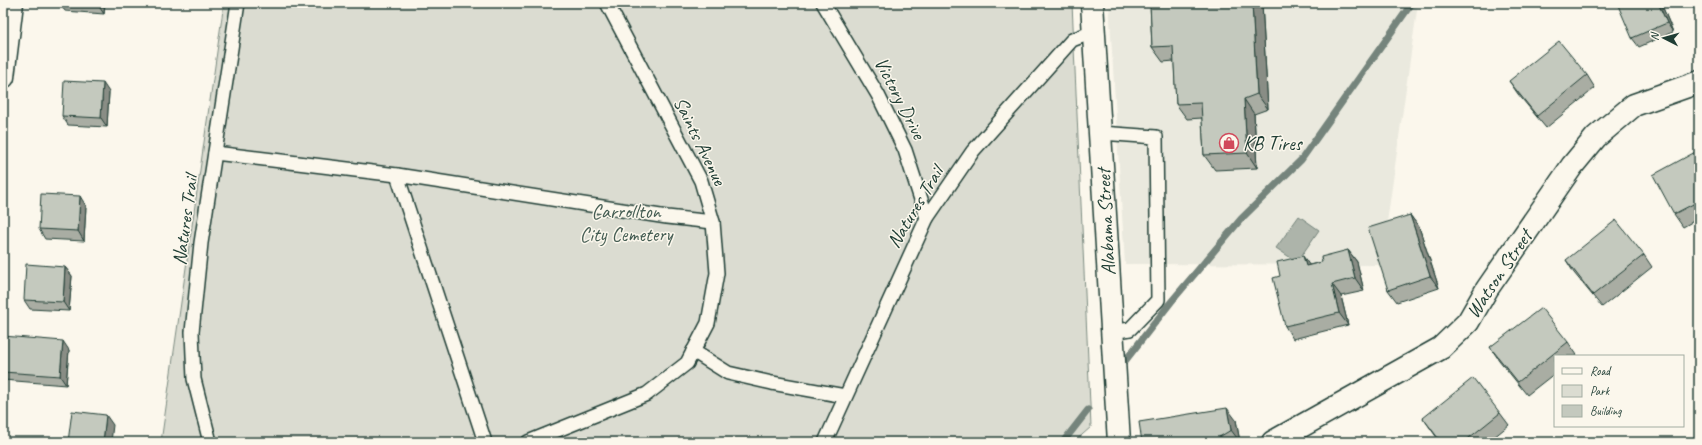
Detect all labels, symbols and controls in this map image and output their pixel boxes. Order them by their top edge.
north arrow [1644,18,1684,58]
text: N [1647,31,1662,41]
street label: Victory Drive [869,53,932,145]
street label: Saints Avenue [668,93,733,191]
place label: KB Tires [1243,131,1304,156]
shop icon: KB Tires [1218,132,1240,154]
street label: Natures Trail [881,159,951,252]
street label: Alabama Street [1091,165,1121,276]
street label: Natures Trail [166,170,204,267]
park label: Carrollton City Cemetery [580,199,674,247]
street label: Watson Street [1460,222,1540,323]
legend [1554,355,1684,427]
text: Road [1590,363,1612,379]
text: Park [1590,383,1611,399]
text: Building [1590,403,1622,419]

